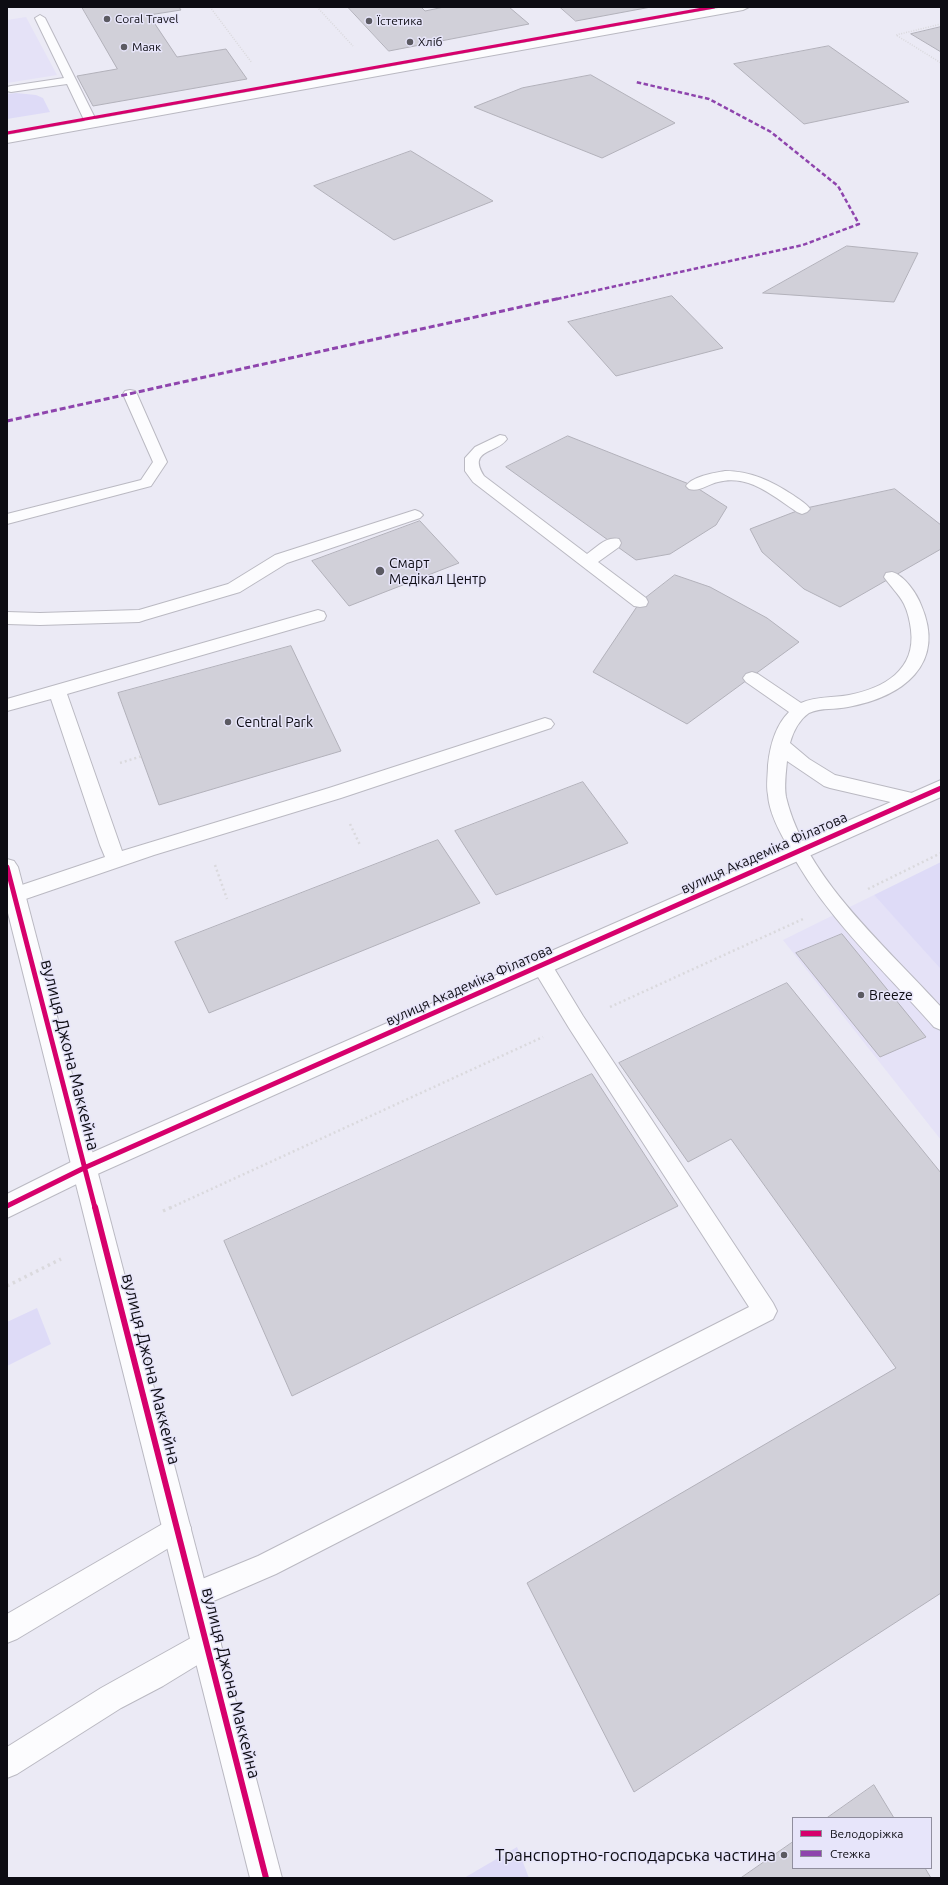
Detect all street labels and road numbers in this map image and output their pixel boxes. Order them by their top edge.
street label: вулиця Академіка Філатова [678,809,850,897]
street label: вулиця Академіка Філатова [383,941,555,1029]
street label: вулиця Джона Маккейна [36,957,104,1153]
street label: вулиця Джона Маккейна [117,1271,185,1467]
street label: вулиця Джона Маккейна [197,1585,265,1781]

